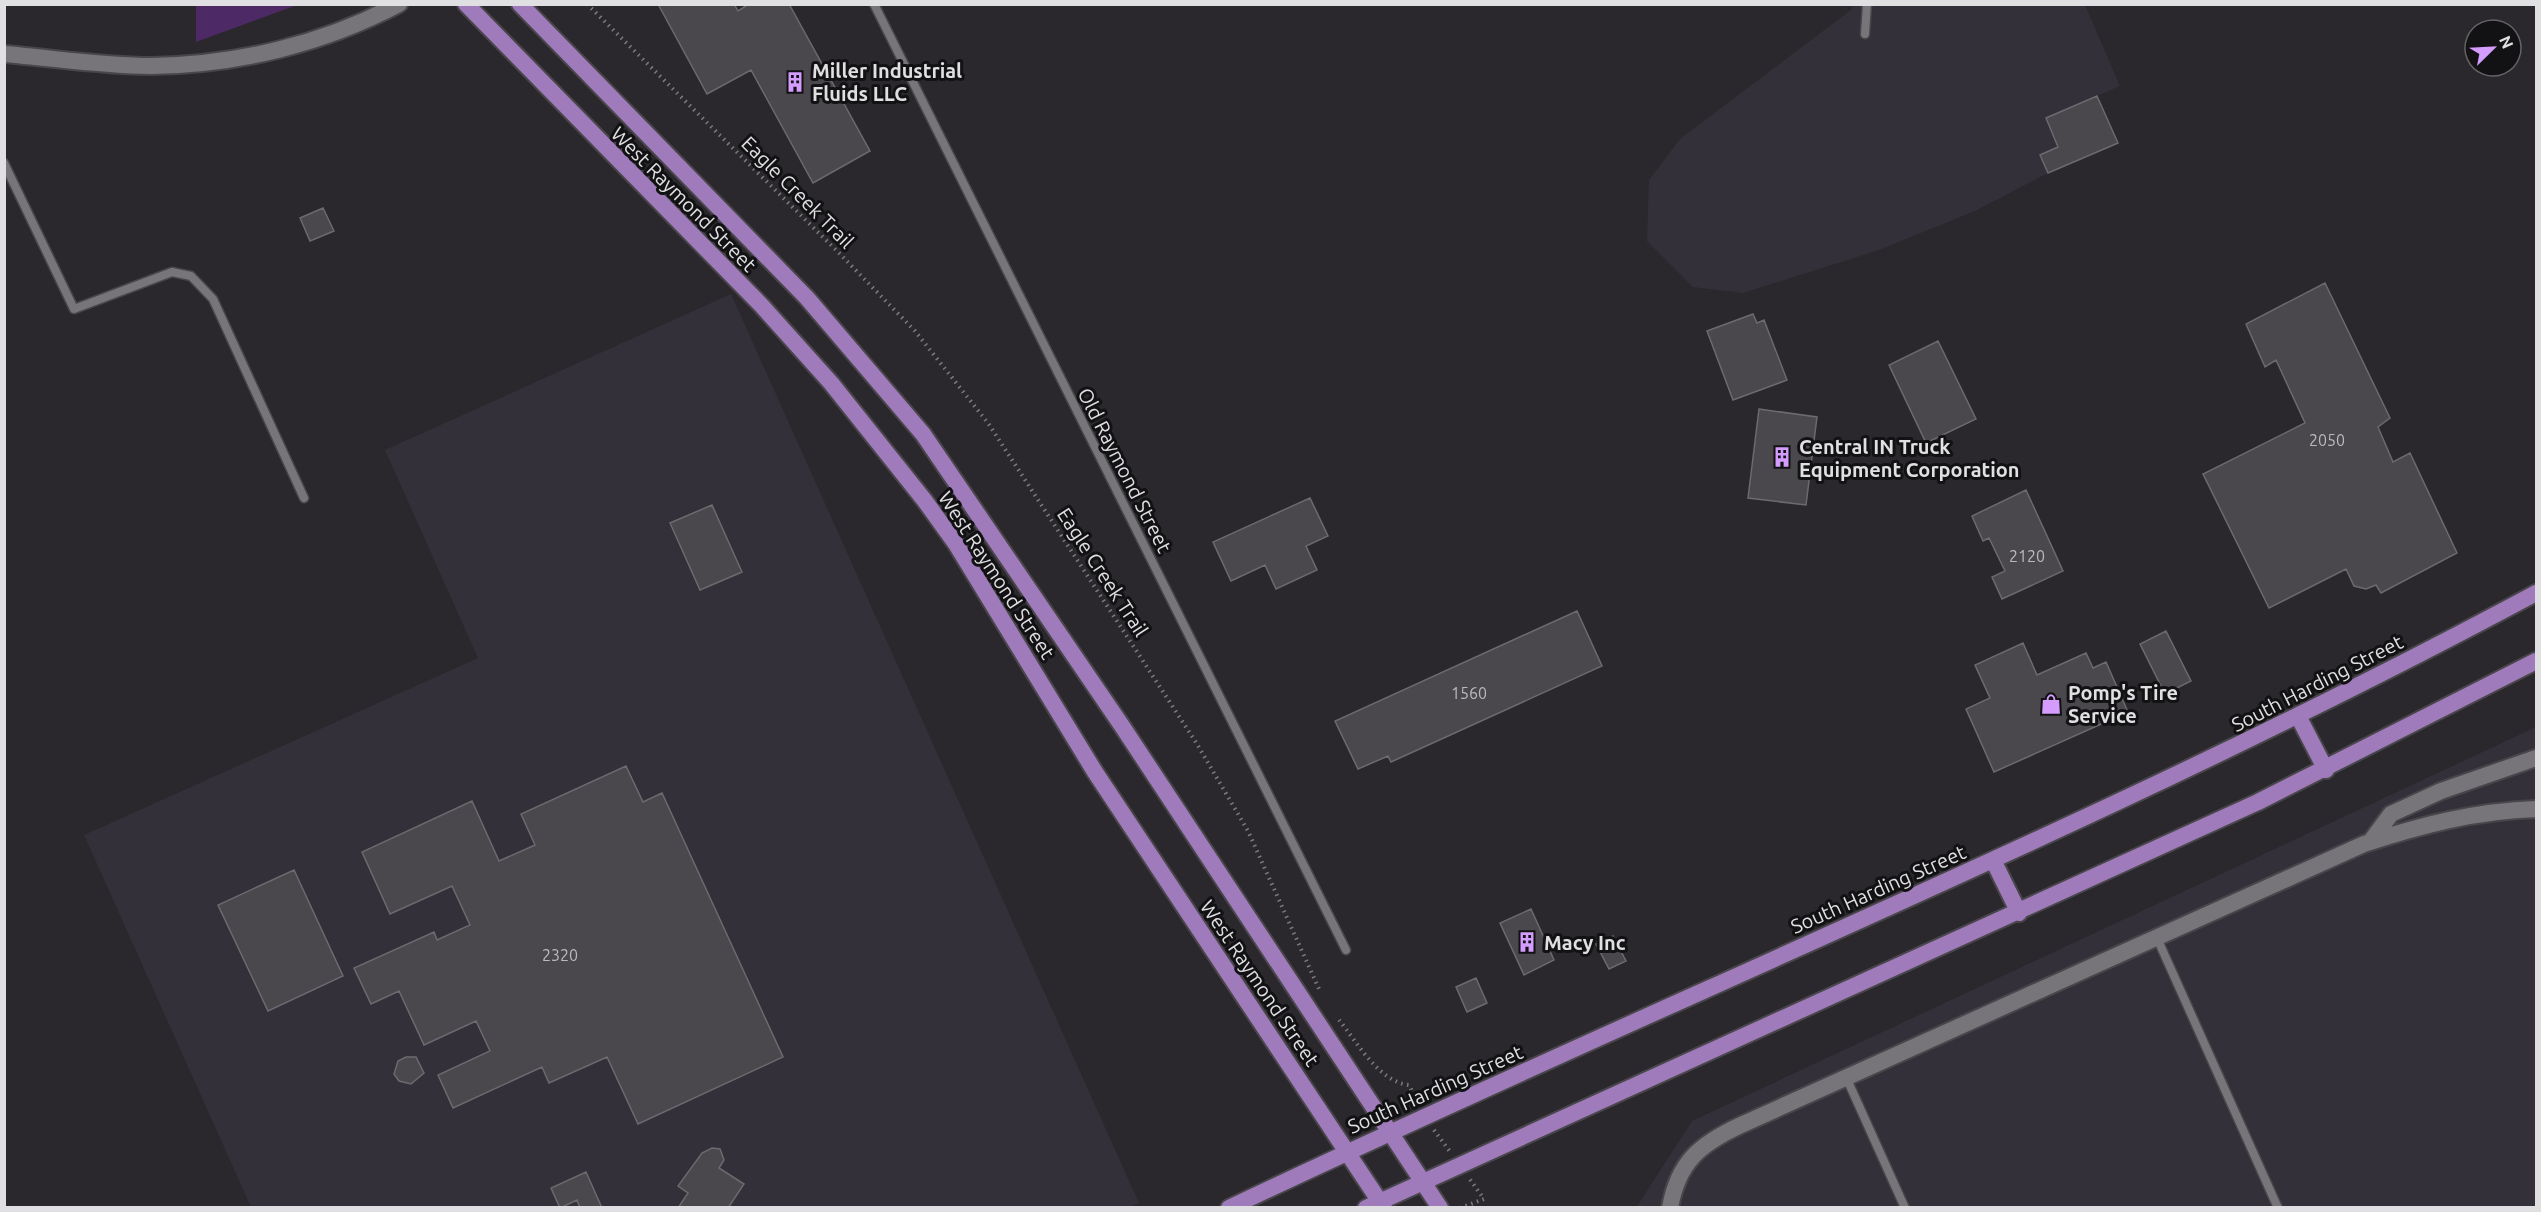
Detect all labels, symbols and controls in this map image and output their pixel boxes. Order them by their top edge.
north arrow [2463,18,2523,78]
text: N [2496,33,2517,51]
place label: Miller Industrial Fluids LLC [812,59,962,105]
building icon: Miller Industrial Fluids LLC [783,70,807,94]
street label: West Raymond Street [607,122,761,276]
street label: Eagle Creek Trail [737,131,859,253]
street label: Old Raymond Street [1073,384,1177,556]
house number: 2050 [2309,431,2345,449]
place label: Central IN Truck Equipment Corporation [1799,435,2019,481]
building icon: Central IN Truck Equipment Corporation [1770,445,1794,469]
street label: West Raymond Street [934,487,1060,663]
street label: Eagle Creek Trail [1053,503,1153,641]
house number: 2120 [2009,547,2045,565]
street label: South Harding Street [2228,630,2407,736]
place label: Pomp's Tire Service [2068,681,2178,727]
house number: 1560 [1451,684,1487,702]
shop icon: Pomp's Tire Service [2039,692,2063,716]
street label: South Harding Street [1787,840,1969,938]
street label: West Raymond Street [1196,896,1324,1070]
building icon: Macy Inc [1515,930,1539,954]
place label: Macy Inc [1544,931,1626,954]
house number: 2320 [542,946,578,964]
street label: South Harding Street [1344,1040,1526,1138]

